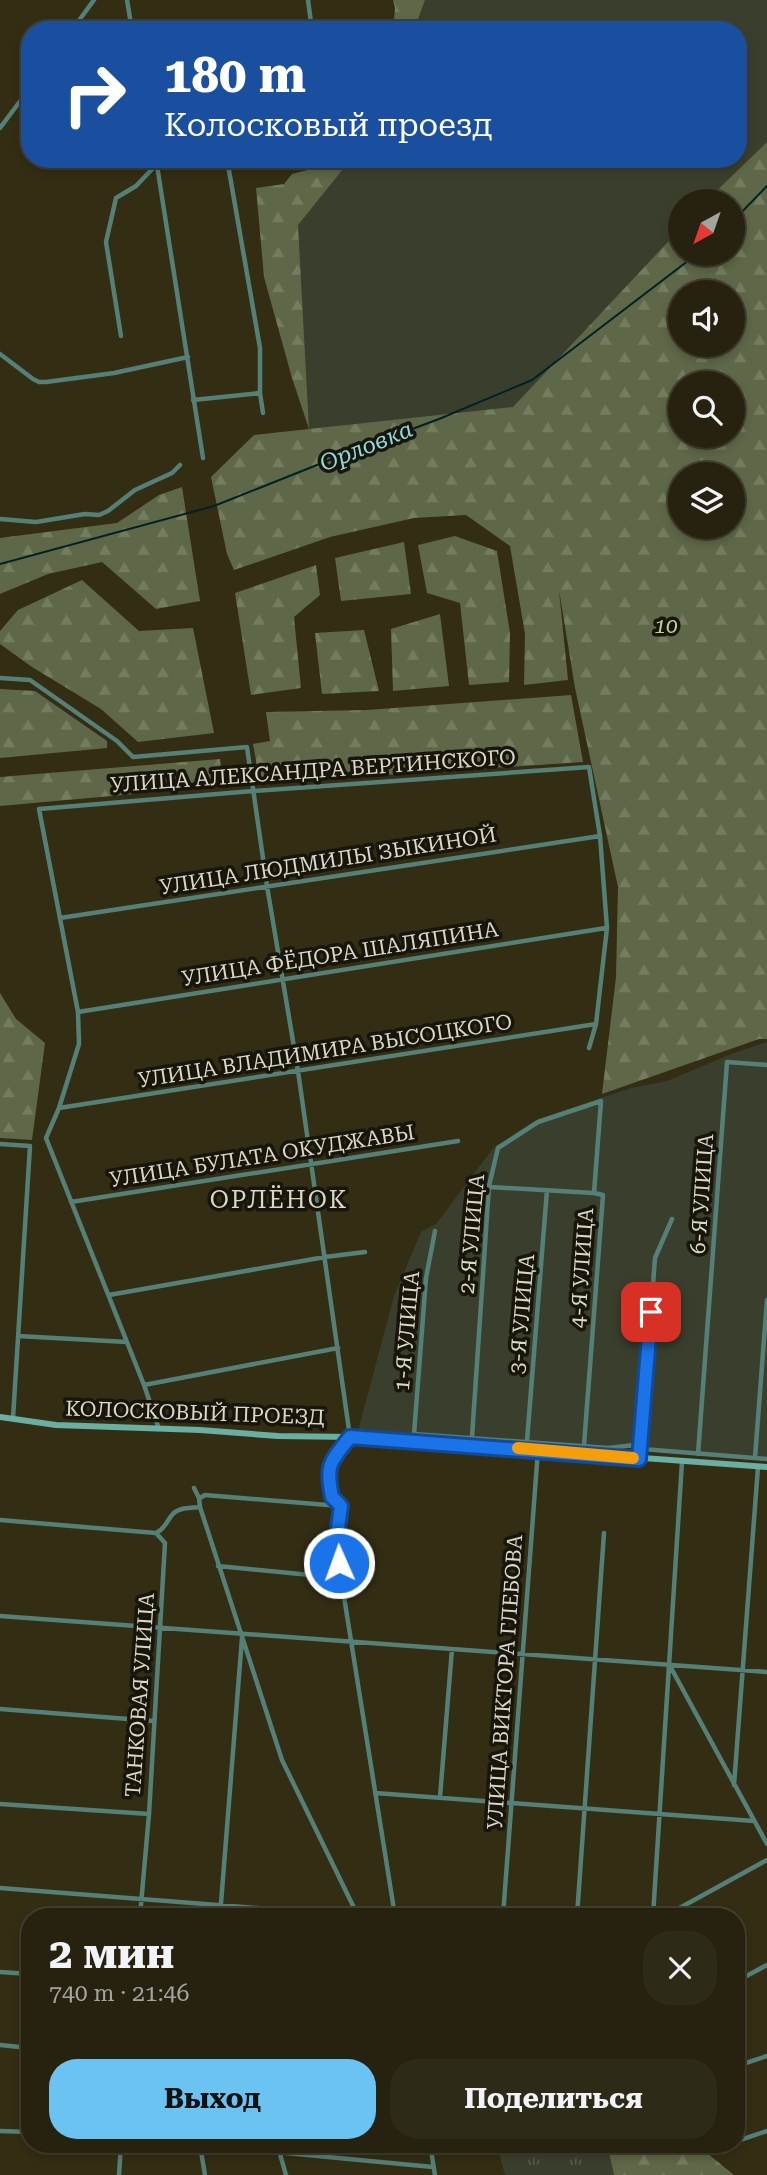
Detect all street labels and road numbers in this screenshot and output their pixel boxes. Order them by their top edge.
street label: УЛИЦА АЛЕКСАНДРА ВЕРТИНСКОГО [109,745,517,797]
street label: УЛИЦА ЛЮДМИЛЫ ЗЫКИНОЙ [158,822,498,900]
street label: УЛИЦА ФЁДОРА ШАЛЯПИНА [180,917,500,991]
street label: УЛИЦА ВЛАДИМИРА ВЫСОЦКОГО [136,1010,514,1092]
street label: УЛИЦА БУЛАТА ОКУДЖАВЫ [108,1120,416,1192]
street label: 6-Я УЛИЦА [686,1133,718,1255]
street label: 2-Я УЛИЦА [455,1173,489,1295]
street label: 4-Я УЛИЦА [566,1207,598,1329]
street label: 3-Я УЛИЦА [505,1253,539,1375]
street label: 1-Я УЛИЦА [390,1270,424,1392]
street label: КОЛОСКОВЫЙ ПРОЕЗД [65,1396,325,1430]
street label: УЛИЦА ВИКТОРА ГЛЕБОВА [483,1533,527,1830]
street label: ТАНКОВАЯ УЛИЦА [121,1592,159,1798]

